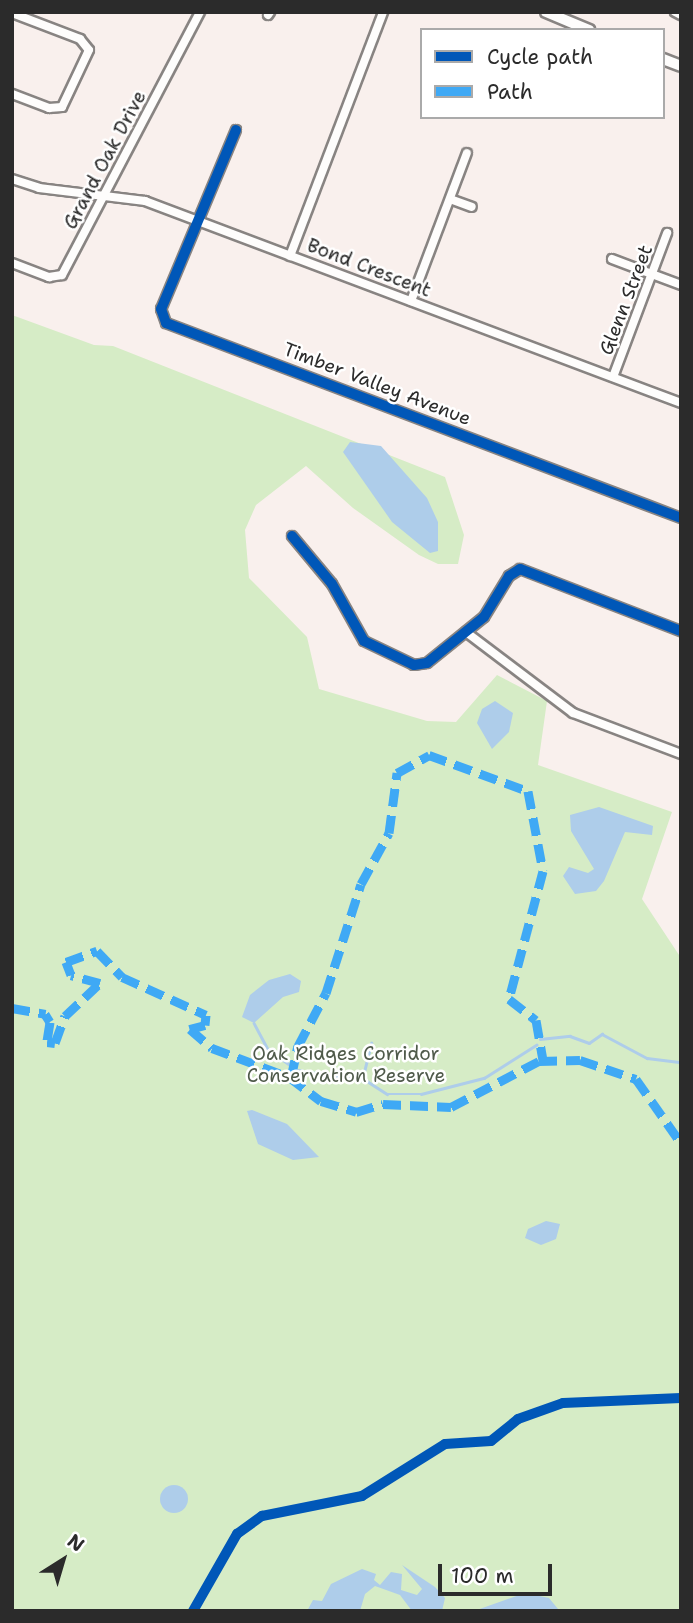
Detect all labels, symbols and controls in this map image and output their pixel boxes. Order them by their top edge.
legend [420,28,665,119]
text: Cycle path [487,43,593,71]
text: Path [487,78,533,106]
street label: Grand Oak Drive [59,87,151,233]
street label: Bond Crescent [304,234,434,302]
street label: Glenn Street [595,242,657,358]
street label: Timber Valley Avenue [280,338,474,430]
park label: Oak Ridges Corridor Conservation Reserve [247,1043,445,1087]
north arrow [28,1525,98,1595]
text: N [62,1528,89,1557]
scale bar [441,1550,555,1594]
text: 100 m [451,1562,514,1590]

